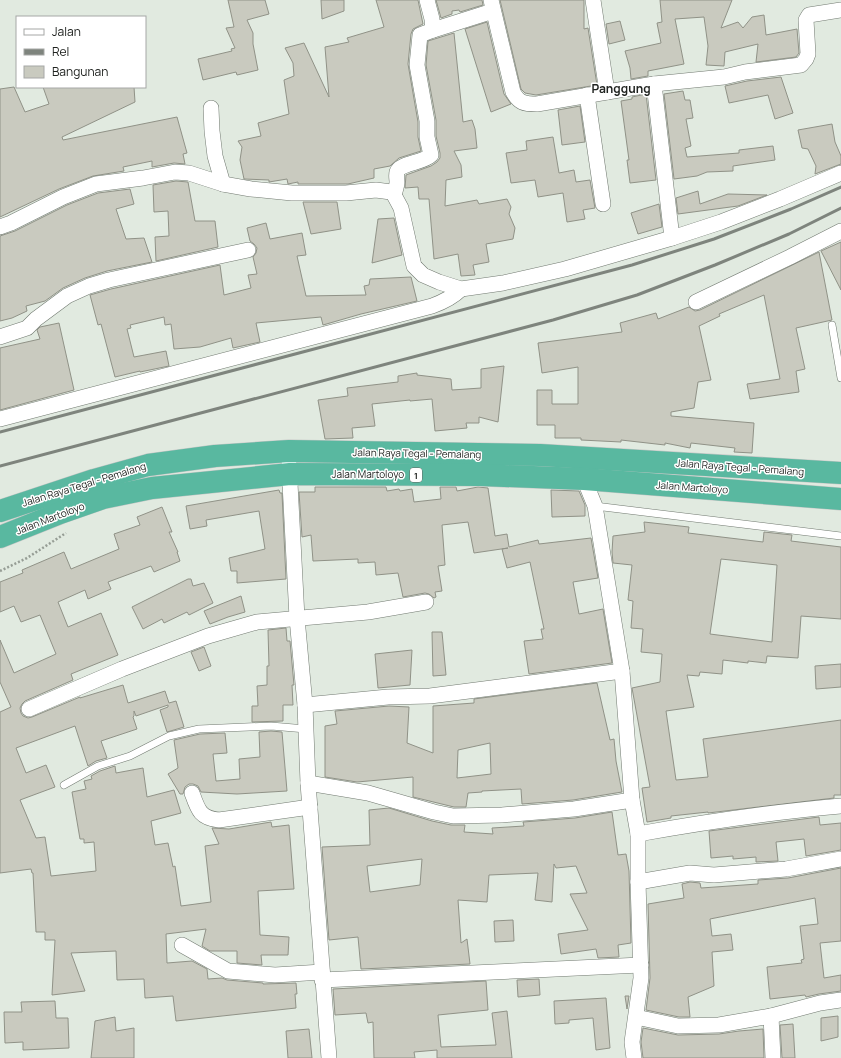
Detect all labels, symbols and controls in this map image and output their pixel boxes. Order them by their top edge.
legend [16,16,146,88]
text: Jalan [52,23,81,40]
text: Rel [52,43,69,60]
text: Bangunan [52,63,108,80]
district label: Panggung [591,80,651,97]
street label: Jalan Raya Tegal - Pemalang [353,445,482,461]
street label: Jalan Raya Tegal - Pemalang [675,456,805,478]
street label: Jalan Raya Tegal - Pemalang [20,458,148,510]
street label: Jalan Martoloyo [332,467,404,481]
road number: 1 [410,468,422,482]
street label: Jalan Martoloyo [655,477,729,497]
street label: Jalan Martoloyo [14,498,86,538]

